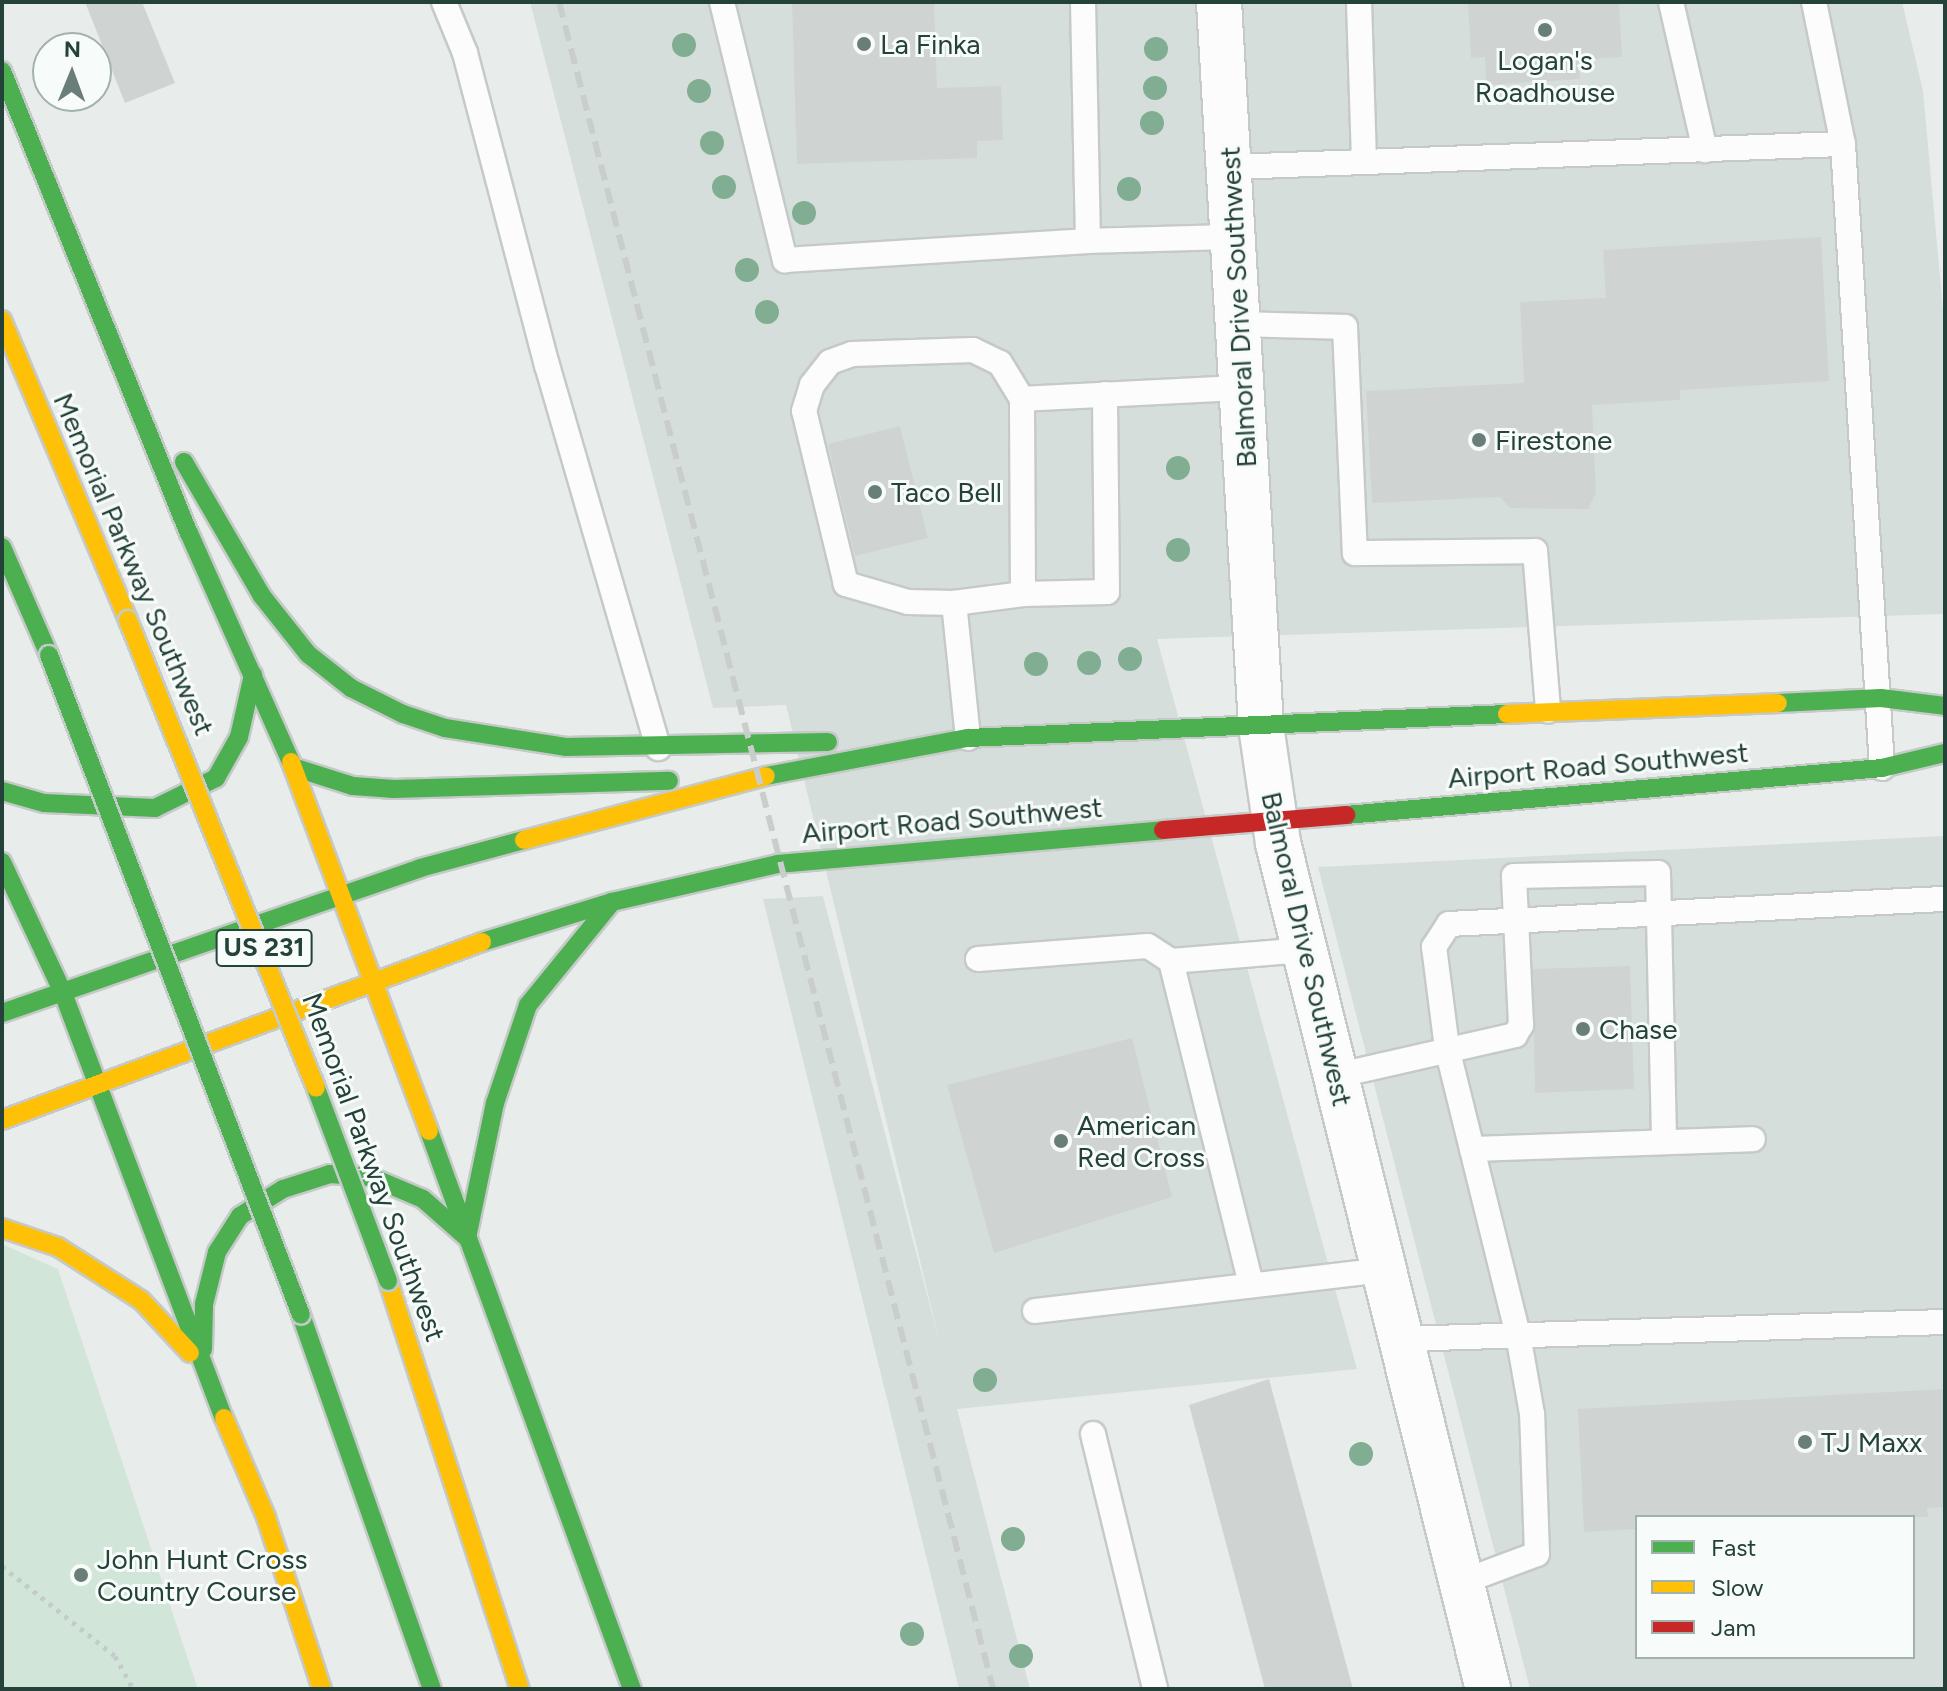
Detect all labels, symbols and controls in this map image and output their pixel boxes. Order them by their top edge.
marker: Logan's Roadhouse [1536,21,1554,39]
place label: La Finka [880,27,981,61]
north arrow [32,32,112,112]
marker: La Finka [855,35,873,53]
text: N [64,36,81,63]
place label: Logan's Roadhouse [1475,43,1615,109]
street label: Balmoral Drive Southwest [1213,145,1263,469]
street label: Memorial Parkway Southwest [47,388,221,740]
place label: Firestone [1495,423,1612,457]
marker: Firestone [1470,431,1488,449]
place label: Taco Bell [891,475,1002,509]
marker: Taco Bell [866,483,884,501]
street label: Airport Road Southwest [1446,735,1750,795]
street label: Balmoral Drive Southwest [1254,788,1360,1110]
street label: Airport Road Southwest [800,790,1104,850]
road number: US 231 [214,926,314,970]
street label: Memorial Parkway Southwest [295,988,453,1346]
place label: Chase [1599,1012,1677,1046]
marker: Chase [1574,1020,1592,1038]
place label: American Red Cross [1077,1108,1205,1174]
marker: American Red Cross [1052,1132,1070,1150]
place label: TJ Maxx [1821,1425,1922,1459]
marker: TJ Maxx [1796,1433,1814,1451]
legend [1635,1515,1915,1659]
text: Fast [1711,1533,1756,1562]
place label: John Hunt Cross Country Course [97,1542,308,1608]
marker: John Hunt Cross Country Course [72,1566,90,1584]
text: Slow [1711,1573,1763,1602]
text: Jam [1711,1613,1756,1642]

